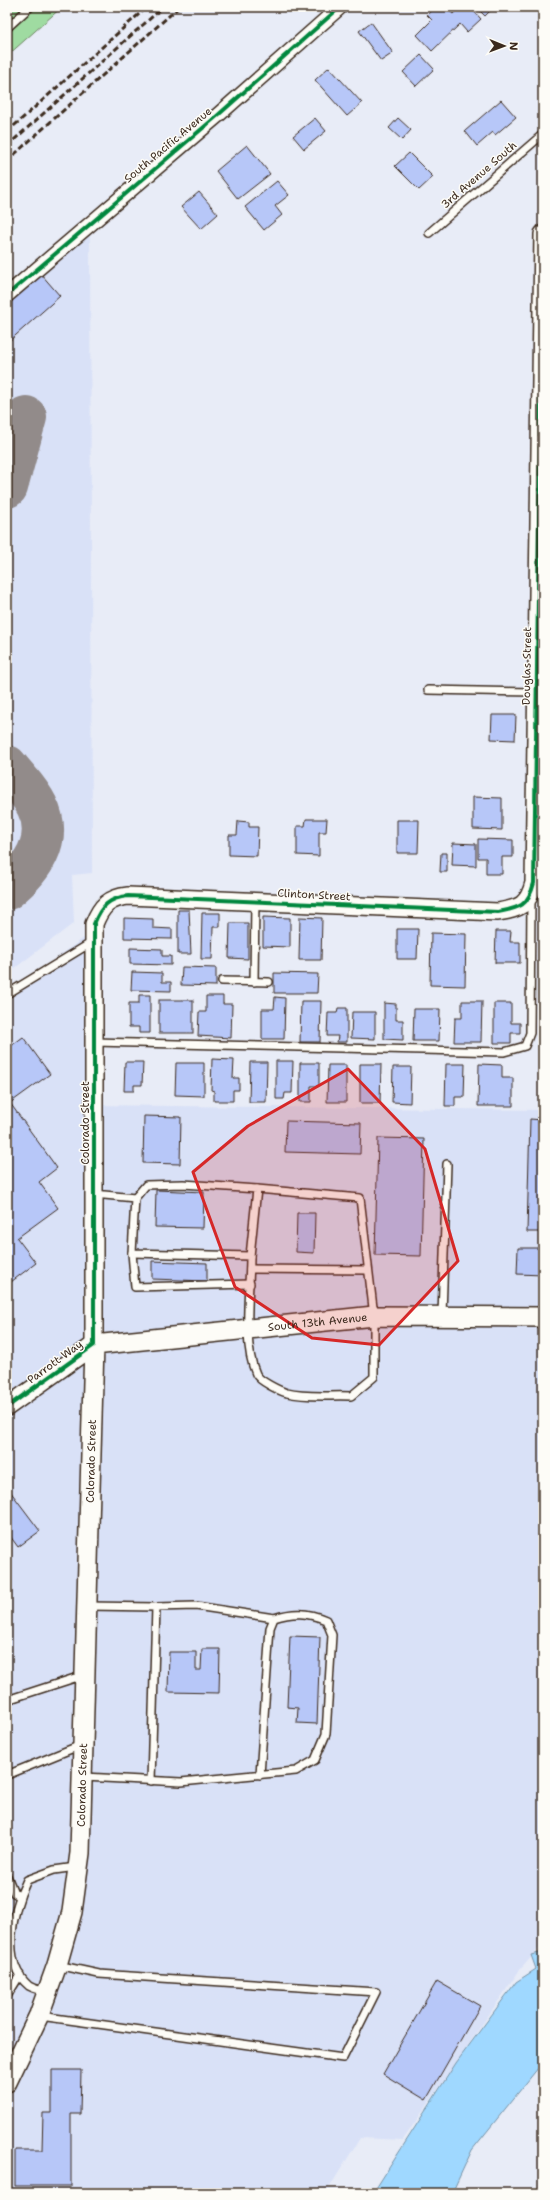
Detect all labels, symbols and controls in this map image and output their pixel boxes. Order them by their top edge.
north arrow [484,26,524,66]
text: N [506,42,521,51]
street label: South Pacific Avenue [121,104,215,186]
street label: 3rd Avenue South [438,138,520,212]
street label: Douglas Street [519,626,535,705]
street label: Clinton Street [277,886,351,904]
street label: Colorado Street [78,1081,93,1165]
street label: South 13th Avenue [267,1309,368,1334]
street label: Parrott Way [24,1337,86,1387]
street label: Colorado Street [82,1419,99,1503]
street label: Colorado Street [73,1743,91,1827]

